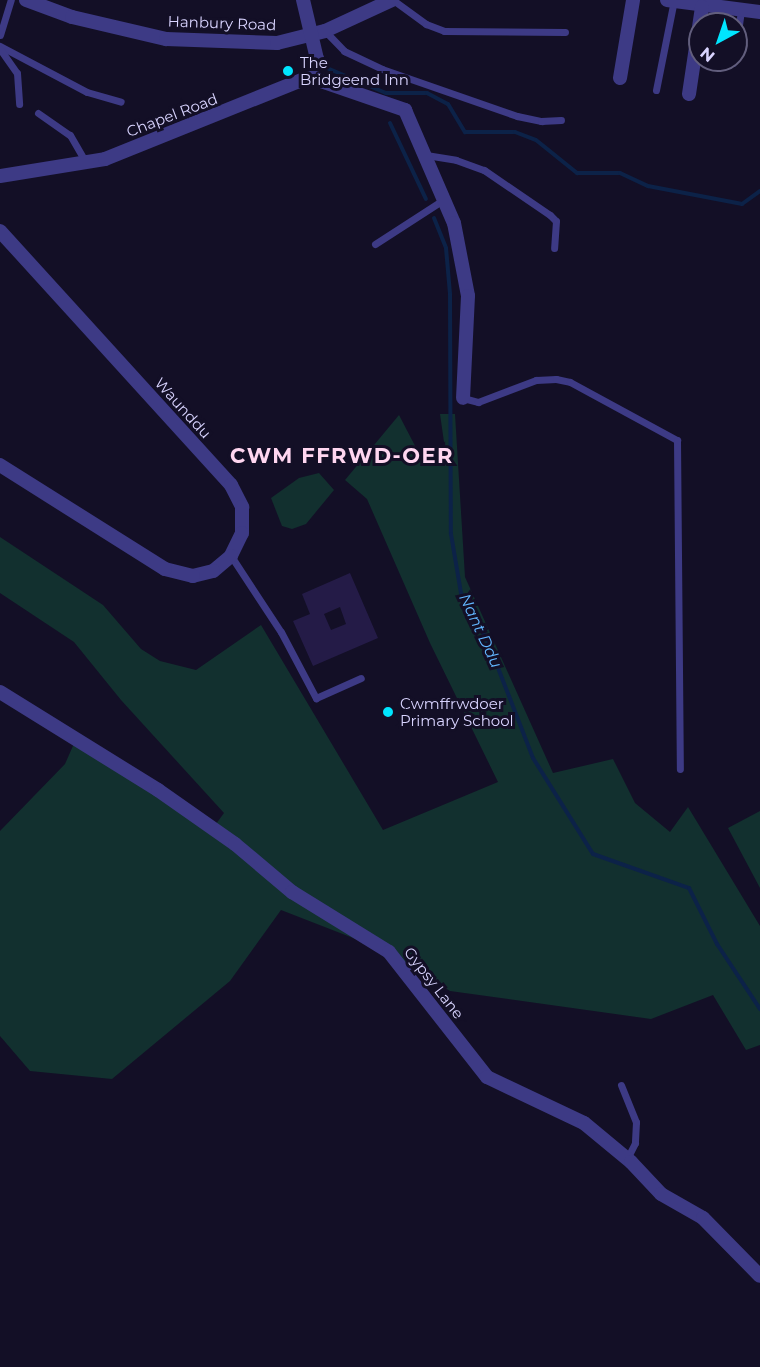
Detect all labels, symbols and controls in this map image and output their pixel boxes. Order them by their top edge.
street label: Hanbury Road [167,12,277,34]
north arrow [688,12,748,72]
text: N [696,43,718,66]
place label: The Bridgeend Inn [300,53,409,88]
marker: The Bridgeend Inn [281,64,295,78]
street label: Chapel Road [124,89,220,141]
street label: Waunddu [151,374,215,442]
district label: CWM FFRWD-OER [230,443,454,469]
water label: Nant Ddu [454,591,506,671]
place label: Cwmffrwdoer Primary School [400,694,514,729]
marker: Cwmffrwdoer Primary School [381,705,395,719]
street label: Gypsy Lane [400,944,468,1022]

